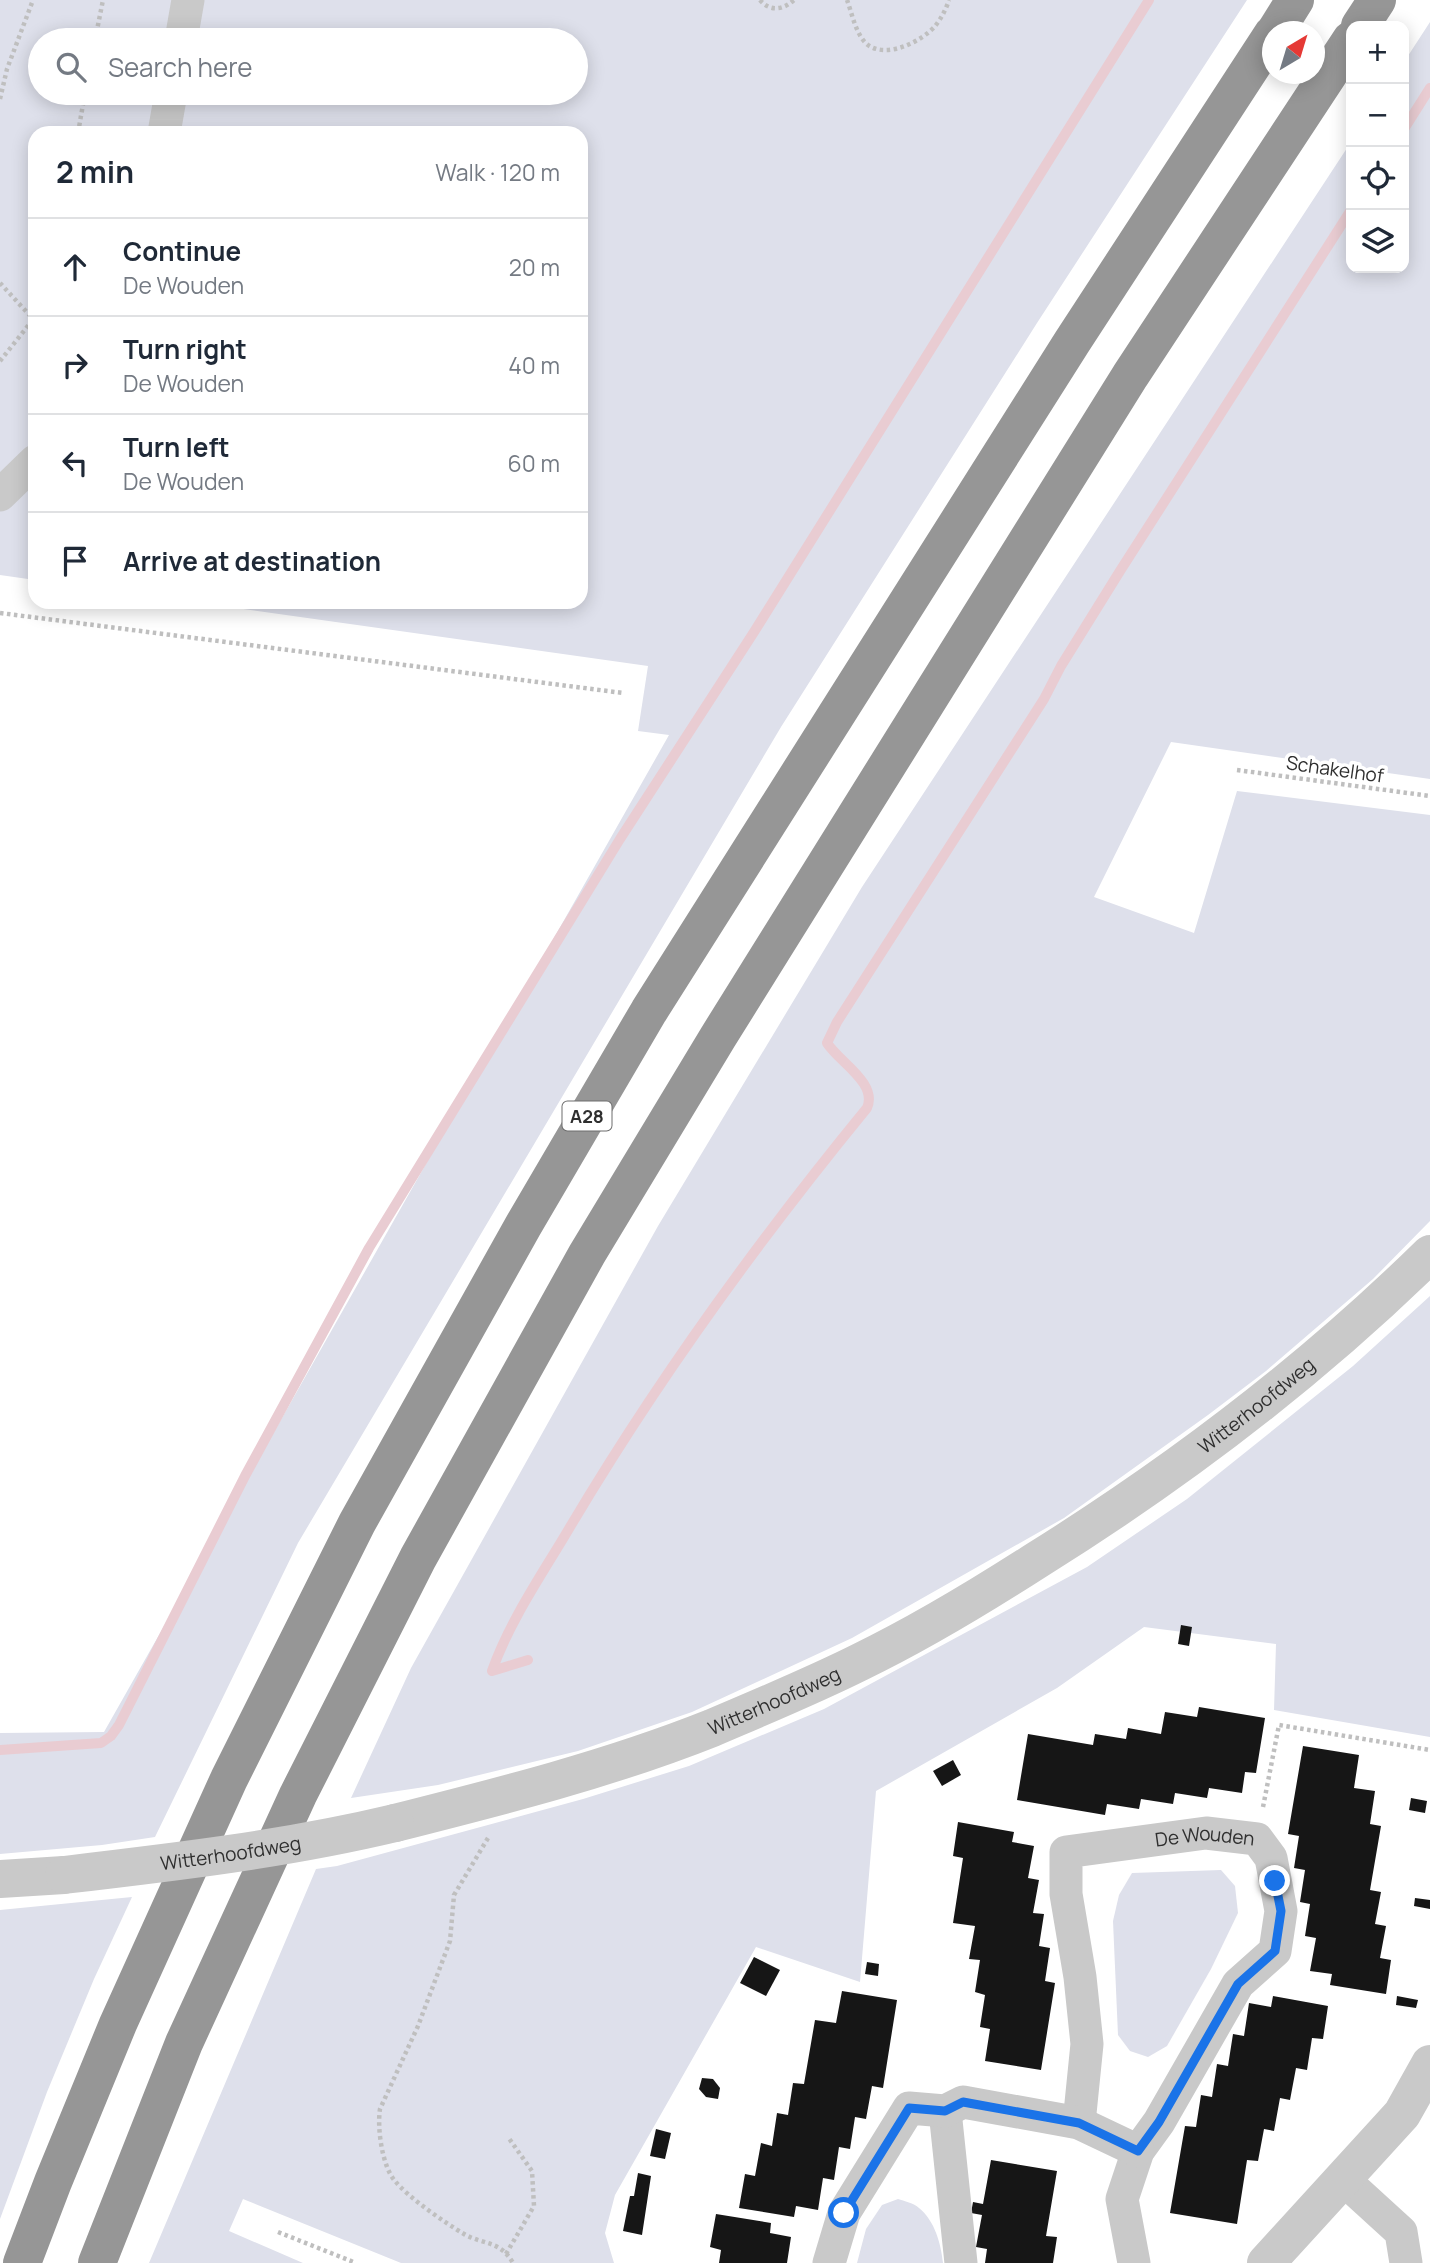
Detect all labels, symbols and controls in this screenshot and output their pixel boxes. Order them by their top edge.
north arrow [1262,21,1325,84]
map controls [1346,21,1409,273]
button: + [1346,21,1409,84]
search box [28,28,588,105]
icon: search [52,48,90,86]
text: Search here [108,49,253,85]
button: − [1346,84,1409,147]
button: locate [1346,147,1409,210]
text: 2 min [56,151,134,192]
text: Walk · 120 m [435,156,560,188]
button: layers [1346,210,1409,273]
text: Continue [123,233,241,269]
icon: ahead [56,248,94,286]
text: 20 m [509,251,560,283]
text: De Wouden [123,269,244,301]
text: Turn right [123,331,247,367]
icon: right [56,346,94,384]
text: 40 m [508,349,560,381]
text: De Wouden [123,367,244,399]
text: Turn left [123,429,230,465]
icon: left [56,444,94,482]
text: 60 m [508,447,560,479]
text: De Wouden [123,465,244,497]
icon: arrive [56,542,94,580]
text: Arrive at destination [123,543,381,579]
street label: Schakelhof [1285,749,1386,789]
road number: A28 [562,1101,612,1130]
street label: Witterhoofdweg [1193,1351,1320,1460]
street label: Witterhoofdweg [704,1660,845,1741]
street label: De Wouden [1153,1820,1256,1853]
street label: Witterhoofdweg [159,1830,303,1876]
route end [1259,1865,1290,1896]
route start [828,2197,859,2228]

